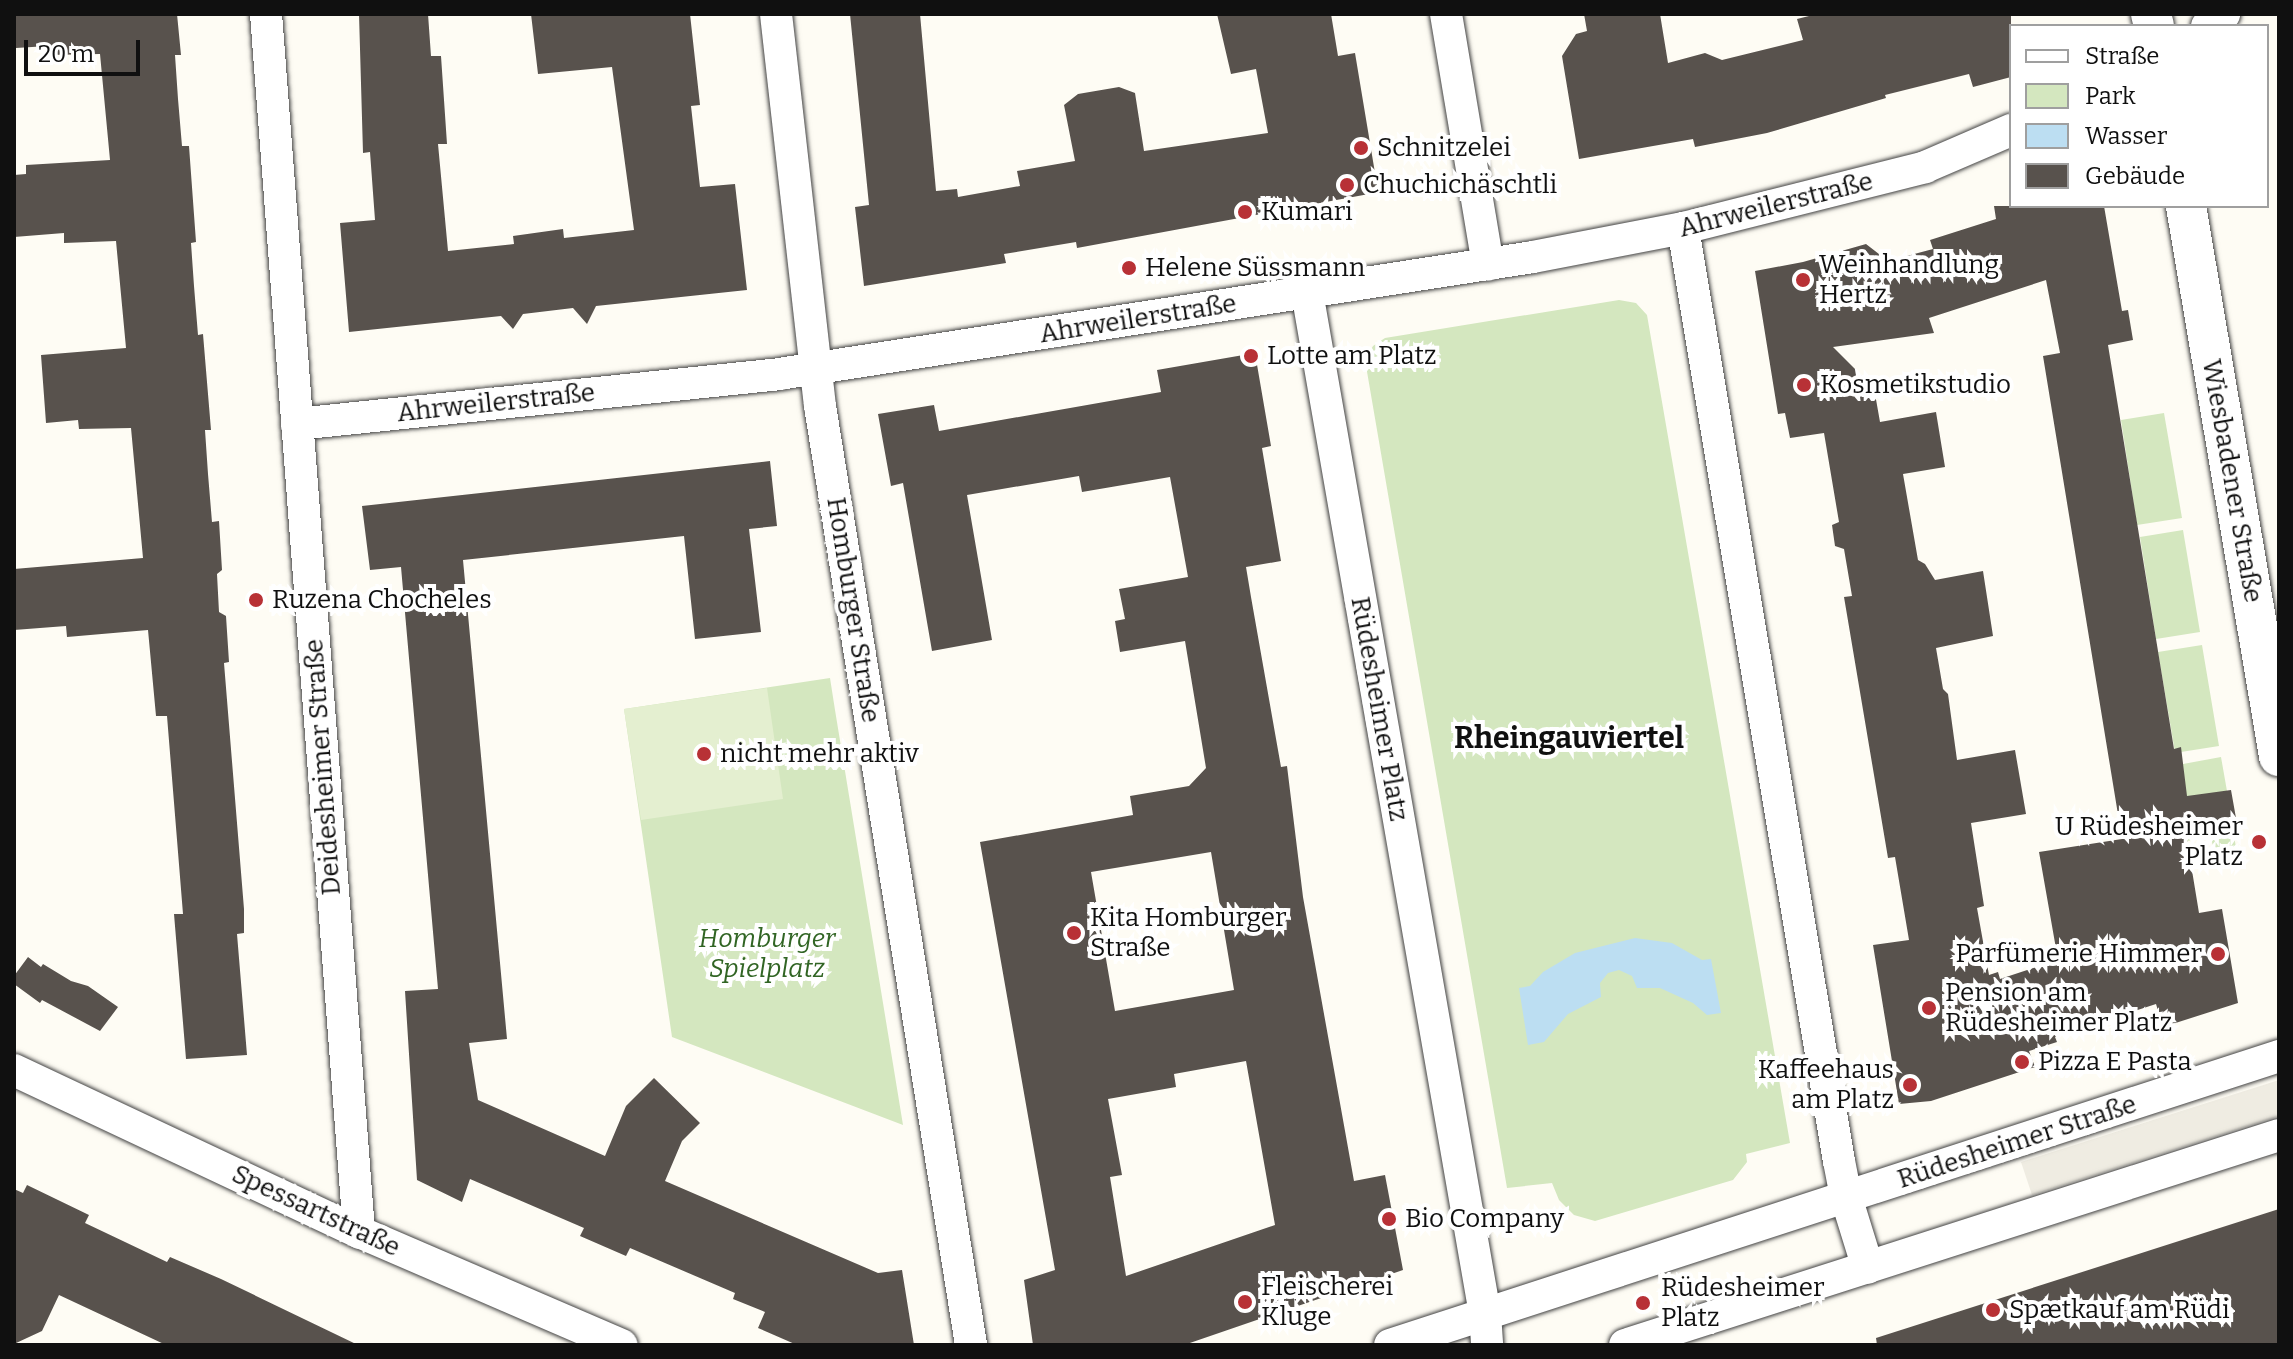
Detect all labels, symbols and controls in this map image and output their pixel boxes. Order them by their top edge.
scale bar [28,24,144,74]
legend [2009,24,2269,208]
text: 20 m [38,40,94,68]
text: Straße [2085,42,2159,70]
text: Park [2085,82,2136,110]
text: Wasser [2085,122,2167,150]
place label: Schnitzelei [1377,132,1511,164]
marker: Schnitzelei [1352,139,1370,157]
text: Gebäude [2085,162,2185,190]
street label: Ahrweilerstraße [1676,166,1876,244]
place label: Chuchichäschtli [1363,169,1557,201]
marker: Chuchichäschtli [1338,176,1356,194]
place label: Kumari [1261,196,1353,228]
marker: Kumari [1236,203,1254,221]
place label: Weinhandlung Hertz [1819,249,1999,310]
place label: Helene Süssmann [1145,252,1365,284]
marker: Helene Süssmann [1120,259,1138,277]
marker: Weinhandlung Hertz [1794,271,1812,289]
street label: Ahrweilerstraße [1037,288,1239,350]
place label: Lotte am Platz [1267,340,1437,372]
marker: Lotte am Platz [1242,347,1260,365]
street label: Wiesbadener Straße [2195,357,2269,605]
place label: Kosmetikstudio [1820,369,2011,401]
marker: Kosmetikstudio [1795,376,1813,394]
street label: Ahrweilerstraße [396,377,596,429]
street label: Homburger Straße [820,495,886,725]
place label: Ruzena Chocheles [272,584,492,616]
marker: Ruzena Chocheles [247,591,265,609]
street label: Rüdesheimer Platz [1344,594,1414,824]
street label: Deidesheimer Straße [298,638,348,896]
district label: Rheingauviertel [1454,720,1684,756]
place label: nicht mehr aktiv [720,738,919,770]
marker: nicht mehr aktiv [695,745,713,763]
place label: U Rüdesheimer Platz [2055,811,2243,872]
marker: U Rüdesheimer Platz [2250,833,2268,851]
place label: Kita Homburger Straße [1090,902,1286,964]
park label: Homburger Spielplatz [699,923,835,984]
marker: Kita Homburger Straße [1065,924,1083,942]
place label: Parfümerie Himmer [1955,938,2202,970]
marker: Parfümerie Himmer [2209,945,2227,963]
place label: Pension am Rüdesheimer Platz [1945,977,2172,1038]
marker: Pension am Rüdesheimer Platz [1920,999,1938,1017]
place label: Pizza E Pasta [2038,1046,2192,1078]
marker: Pizza E Pasta [2013,1053,2031,1071]
place label: Kaffeehaus am Platz [1758,1054,1894,1116]
marker: Kaffeehaus am Platz [1901,1076,1919,1094]
street label: Rüdesheimer Straße [1894,1089,2140,1195]
street label: Spessartstraße [227,1158,405,1264]
place label: Bio Company [1405,1203,1564,1235]
marker: Bio Company [1380,1210,1398,1228]
place label: Fleischerei Kluge [1261,1271,1393,1332]
place label: Rüdesheimer Platz [1661,1272,1825,1334]
marker: Rüdesheimer Platz [1632,1292,1654,1314]
marker: Fleischerei Kluge [1236,1293,1254,1311]
place label: Spætkauf am Rüdi [2009,1294,2230,1326]
marker: Spætkauf am Rüdi [1984,1301,2002,1319]

